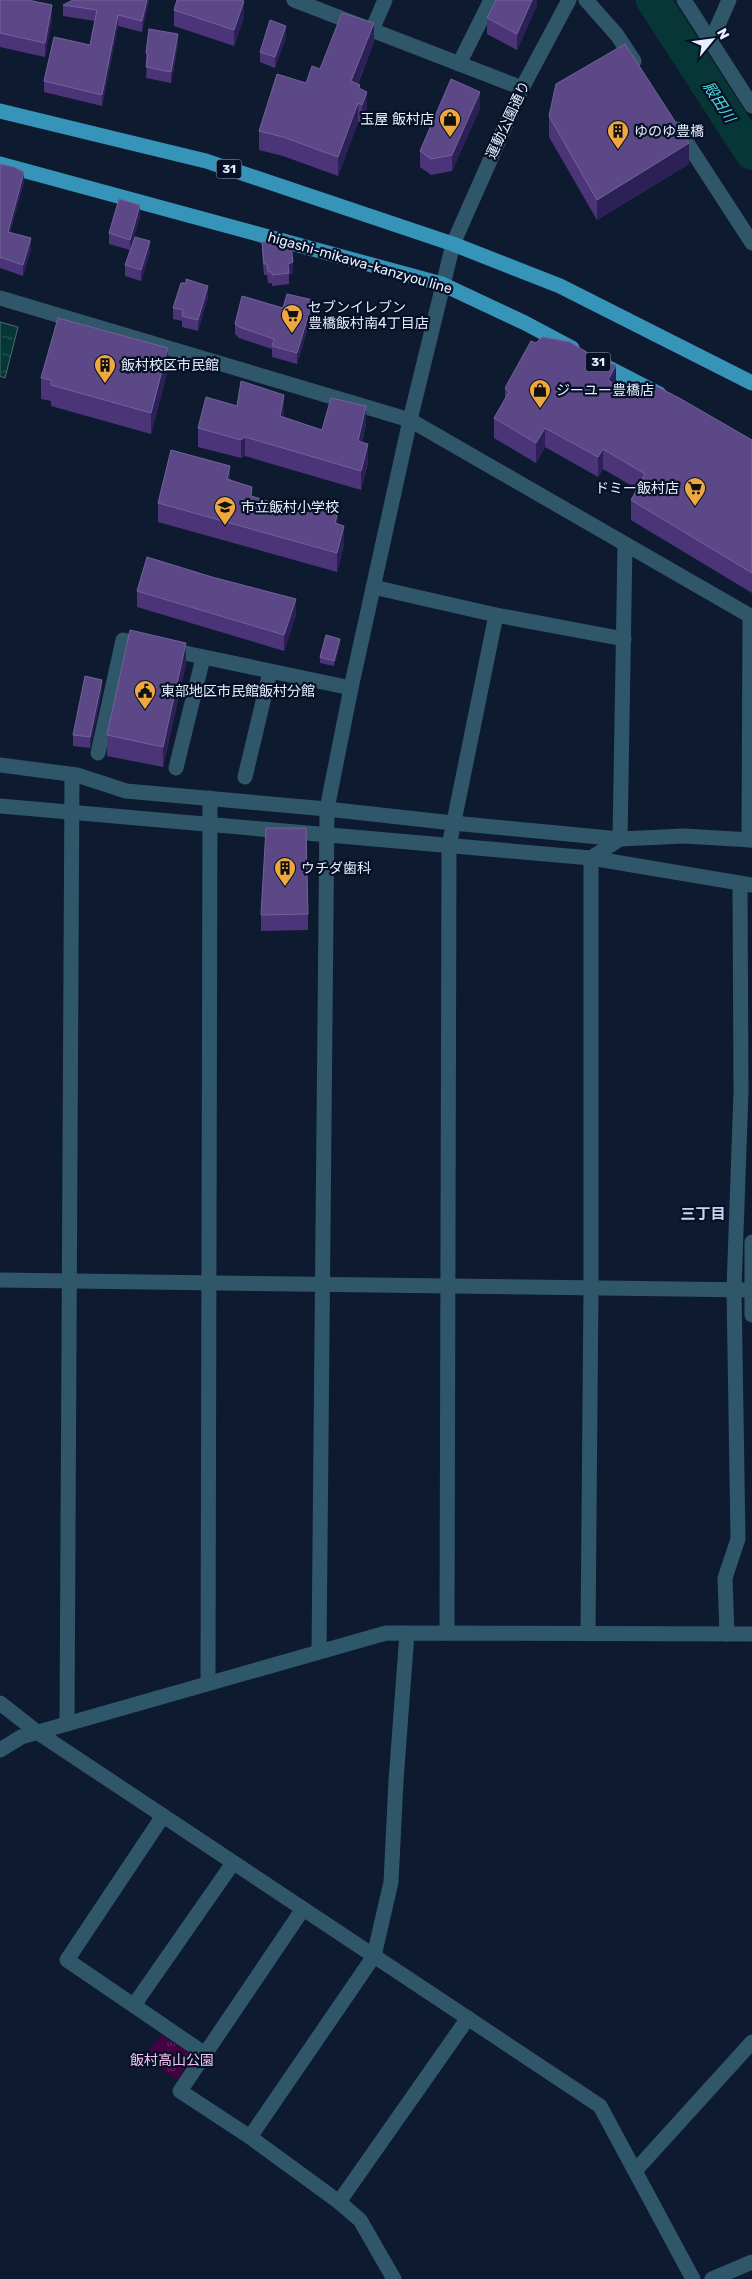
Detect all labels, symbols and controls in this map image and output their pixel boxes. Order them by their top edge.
north arrow [687,15,737,65]
text: N [713,25,733,42]
street label: 運動公園通り [483,78,533,162]
water label: 殿田川 [699,78,740,127]
shop icon: 玉屋 飯村店 [438,107,462,138]
place label: 玉屋 飯村店 [361,111,434,128]
building icon: ゆのゆ豊橋 [606,119,630,150]
place label: ゆのゆ豊橋 [634,123,704,140]
road number: 31 [216,160,242,178]
street label: higashi-mikawa-kanzyou line [266,229,454,298]
place label: セブンイレブン 豊橋飯村南4丁目店 [308,299,429,332]
supermarket icon: セブンイレブン 豊橋飯村南4丁目店 [280,303,304,334]
road number: 31 [586,352,610,372]
building icon: 飯村校区市民館 [93,353,117,384]
place label: 飯村校区市民館 [121,357,219,374]
shop icon: ジーユー豊橋店 [528,378,552,409]
place label: ジーユー豊橋店 [556,382,654,399]
supermarket icon: ドミー飯村店 [683,476,707,507]
place label: ドミー飯村店 [595,480,679,497]
school or university icon: 市立飯村小学校 [213,495,237,526]
place label: 市立飯村小学校 [241,499,339,516]
public building icon: 東部地区市民館飯村分館 [133,679,157,710]
place label: 東部地区市民館飯村分館 [161,683,315,700]
building icon: ウチダ歯科 [273,856,297,887]
place label: ウチダ歯科 [301,860,371,877]
district label: 三丁目 [680,1205,726,1223]
park label: 飯村高山公園 [130,2052,214,2069]

